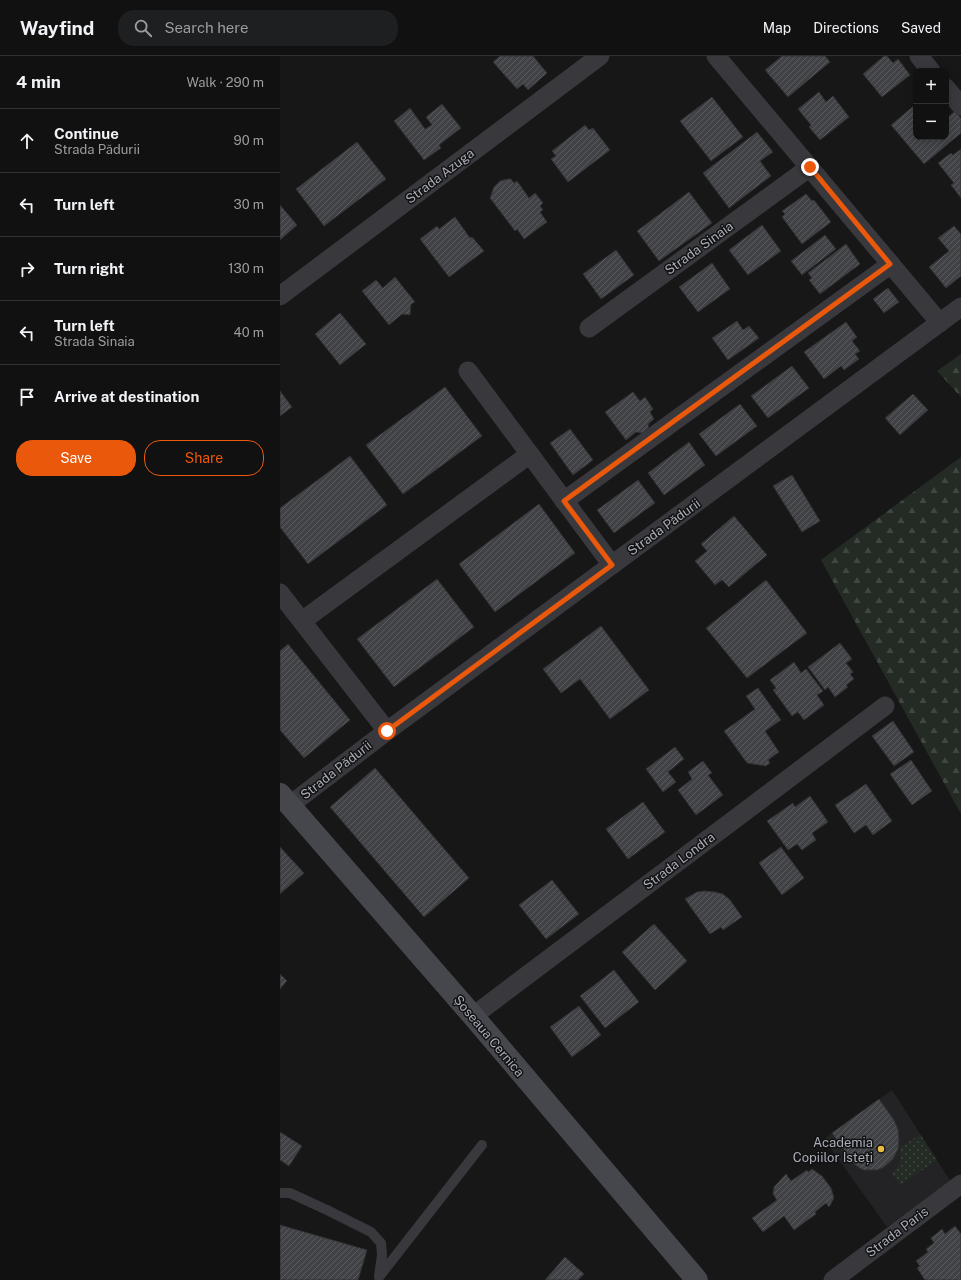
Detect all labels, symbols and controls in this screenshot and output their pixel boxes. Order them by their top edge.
search box [118,10,398,46]
text: Wayfind [20,17,94,39]
icon: search [132,17,154,39]
text: Search here [164,19,249,36]
text: Map [763,20,791,36]
text: Directions [813,20,879,36]
text: Saved [901,20,941,36]
map controls [913,68,949,140]
button: + [913,68,949,104]
text: 4 min [16,72,61,92]
text: Walk · 290 m [186,75,264,90]
button: − [913,104,949,140]
text: Continue [54,125,119,142]
icon: ahead [16,130,38,152]
text: 90 m [234,133,264,148]
text: Strada Pădurii [54,142,140,157]
street label: Strada Azuga [403,145,477,207]
route end [801,158,819,176]
icon: left [16,194,38,216]
text: Turn left [54,196,115,213]
text: 30 m [234,197,264,212]
street label: Strada Sinaia [662,218,736,278]
icon: right [16,258,38,280]
text: Turn right [54,260,124,277]
text: 130 m [228,261,264,276]
text: Turn left [54,317,115,334]
icon: left [16,322,38,344]
text: 40 m [233,325,264,340]
text: Strada Sinaia [54,334,135,349]
icon: arrive [16,386,38,408]
text: Arrive at destination [54,388,199,405]
button: Save [16,440,136,476]
button: Share [144,440,264,476]
street label: Strada Pădurii [625,496,703,558]
route start [378,722,396,740]
street label: Strada Pădurii [298,738,374,802]
street label: Strada Londra [640,829,718,893]
street label: Șoseaua Cernica [451,992,527,1080]
place label: Academia Copiilor Isteți [793,1135,873,1165]
marker: Academia Copiilor Isteți [876,1144,886,1154]
street label: Strada Paris [863,1204,931,1260]

